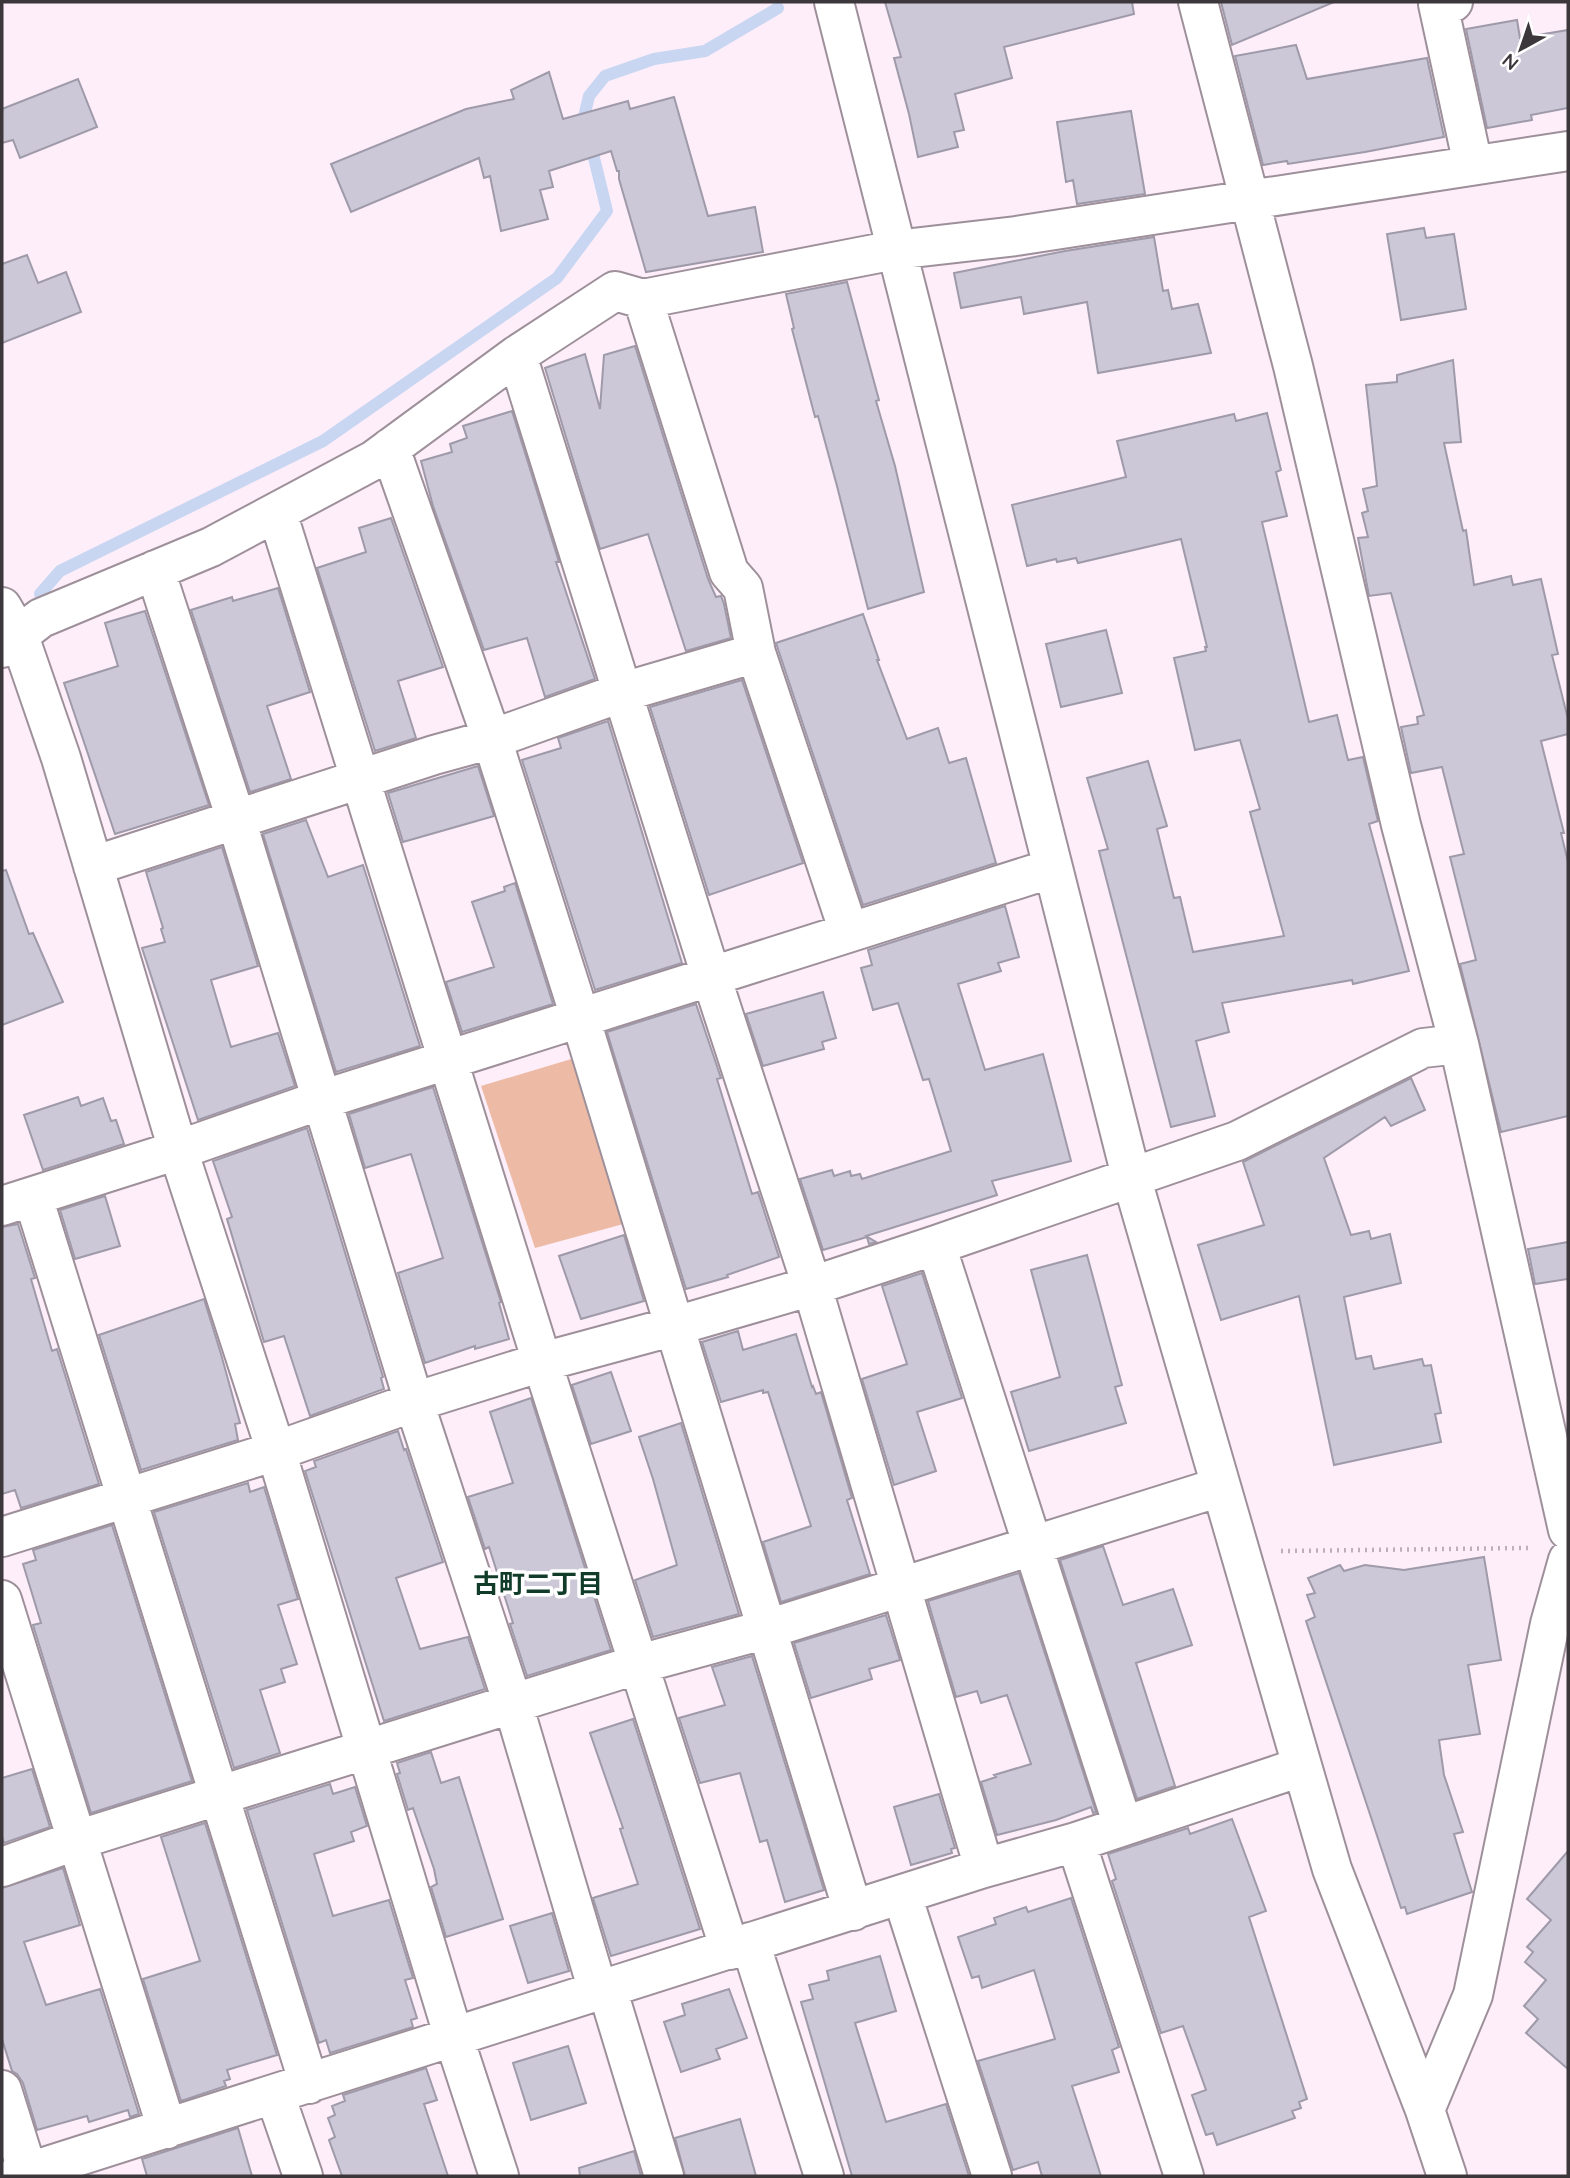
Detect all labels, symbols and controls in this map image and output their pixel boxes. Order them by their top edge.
north arrow [1486,14,1556,84]
text: N [1497,48,1523,76]
district label: 古町二丁目 [473,1567,603,1600]

